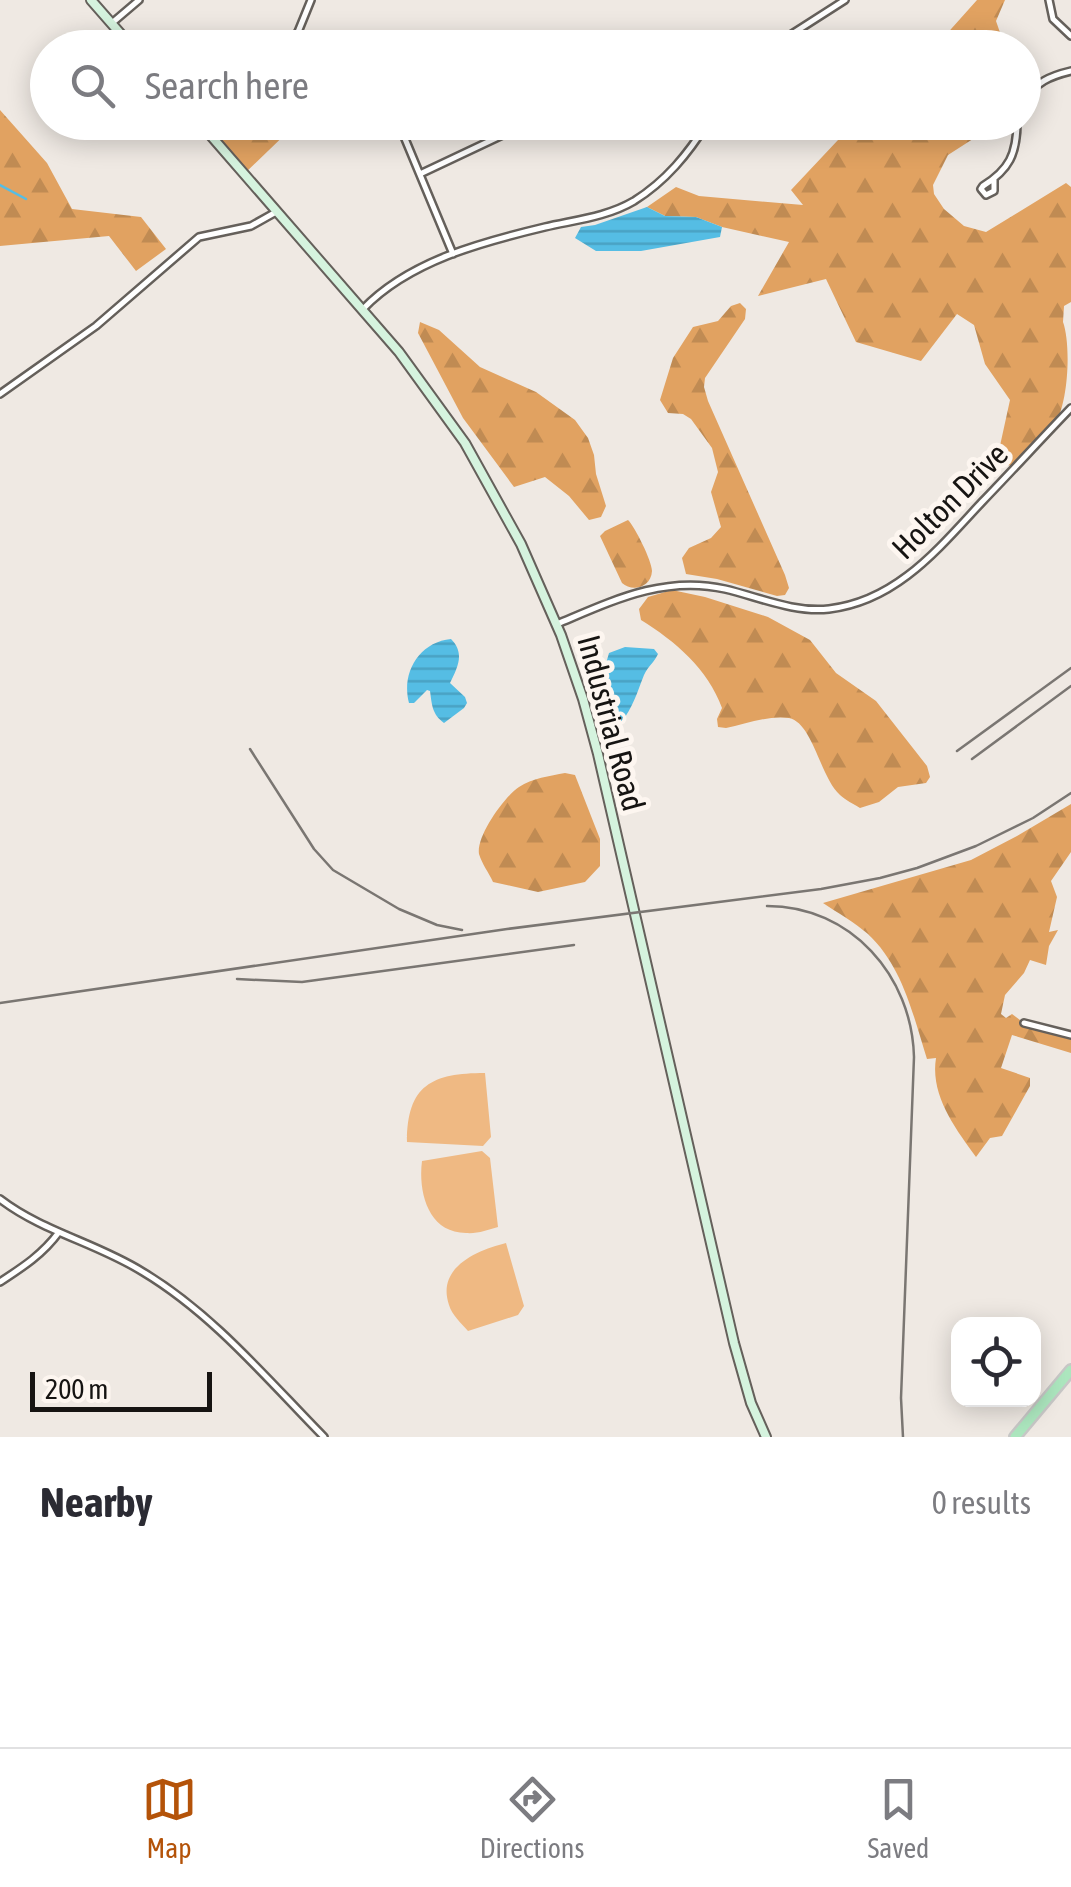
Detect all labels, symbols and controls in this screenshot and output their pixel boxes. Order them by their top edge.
search box [30,30,1041,140]
icon: search [65,58,120,113]
text: Search here [145,64,309,107]
street label: Holton Drive [884,435,1015,566]
street label: Industrial Road [570,631,653,815]
map controls [951,1317,1041,1407]
button: locate [951,1317,1041,1407]
scale bar [30,1367,212,1412]
text: 200 m [45,1373,108,1405]
text: Nearby [40,1478,153,1526]
text: 0 results [932,1484,1031,1521]
tab: Map [142,1772,197,1864]
tab: Directions [480,1772,584,1864]
tab: Saved [868,1772,929,1864]

